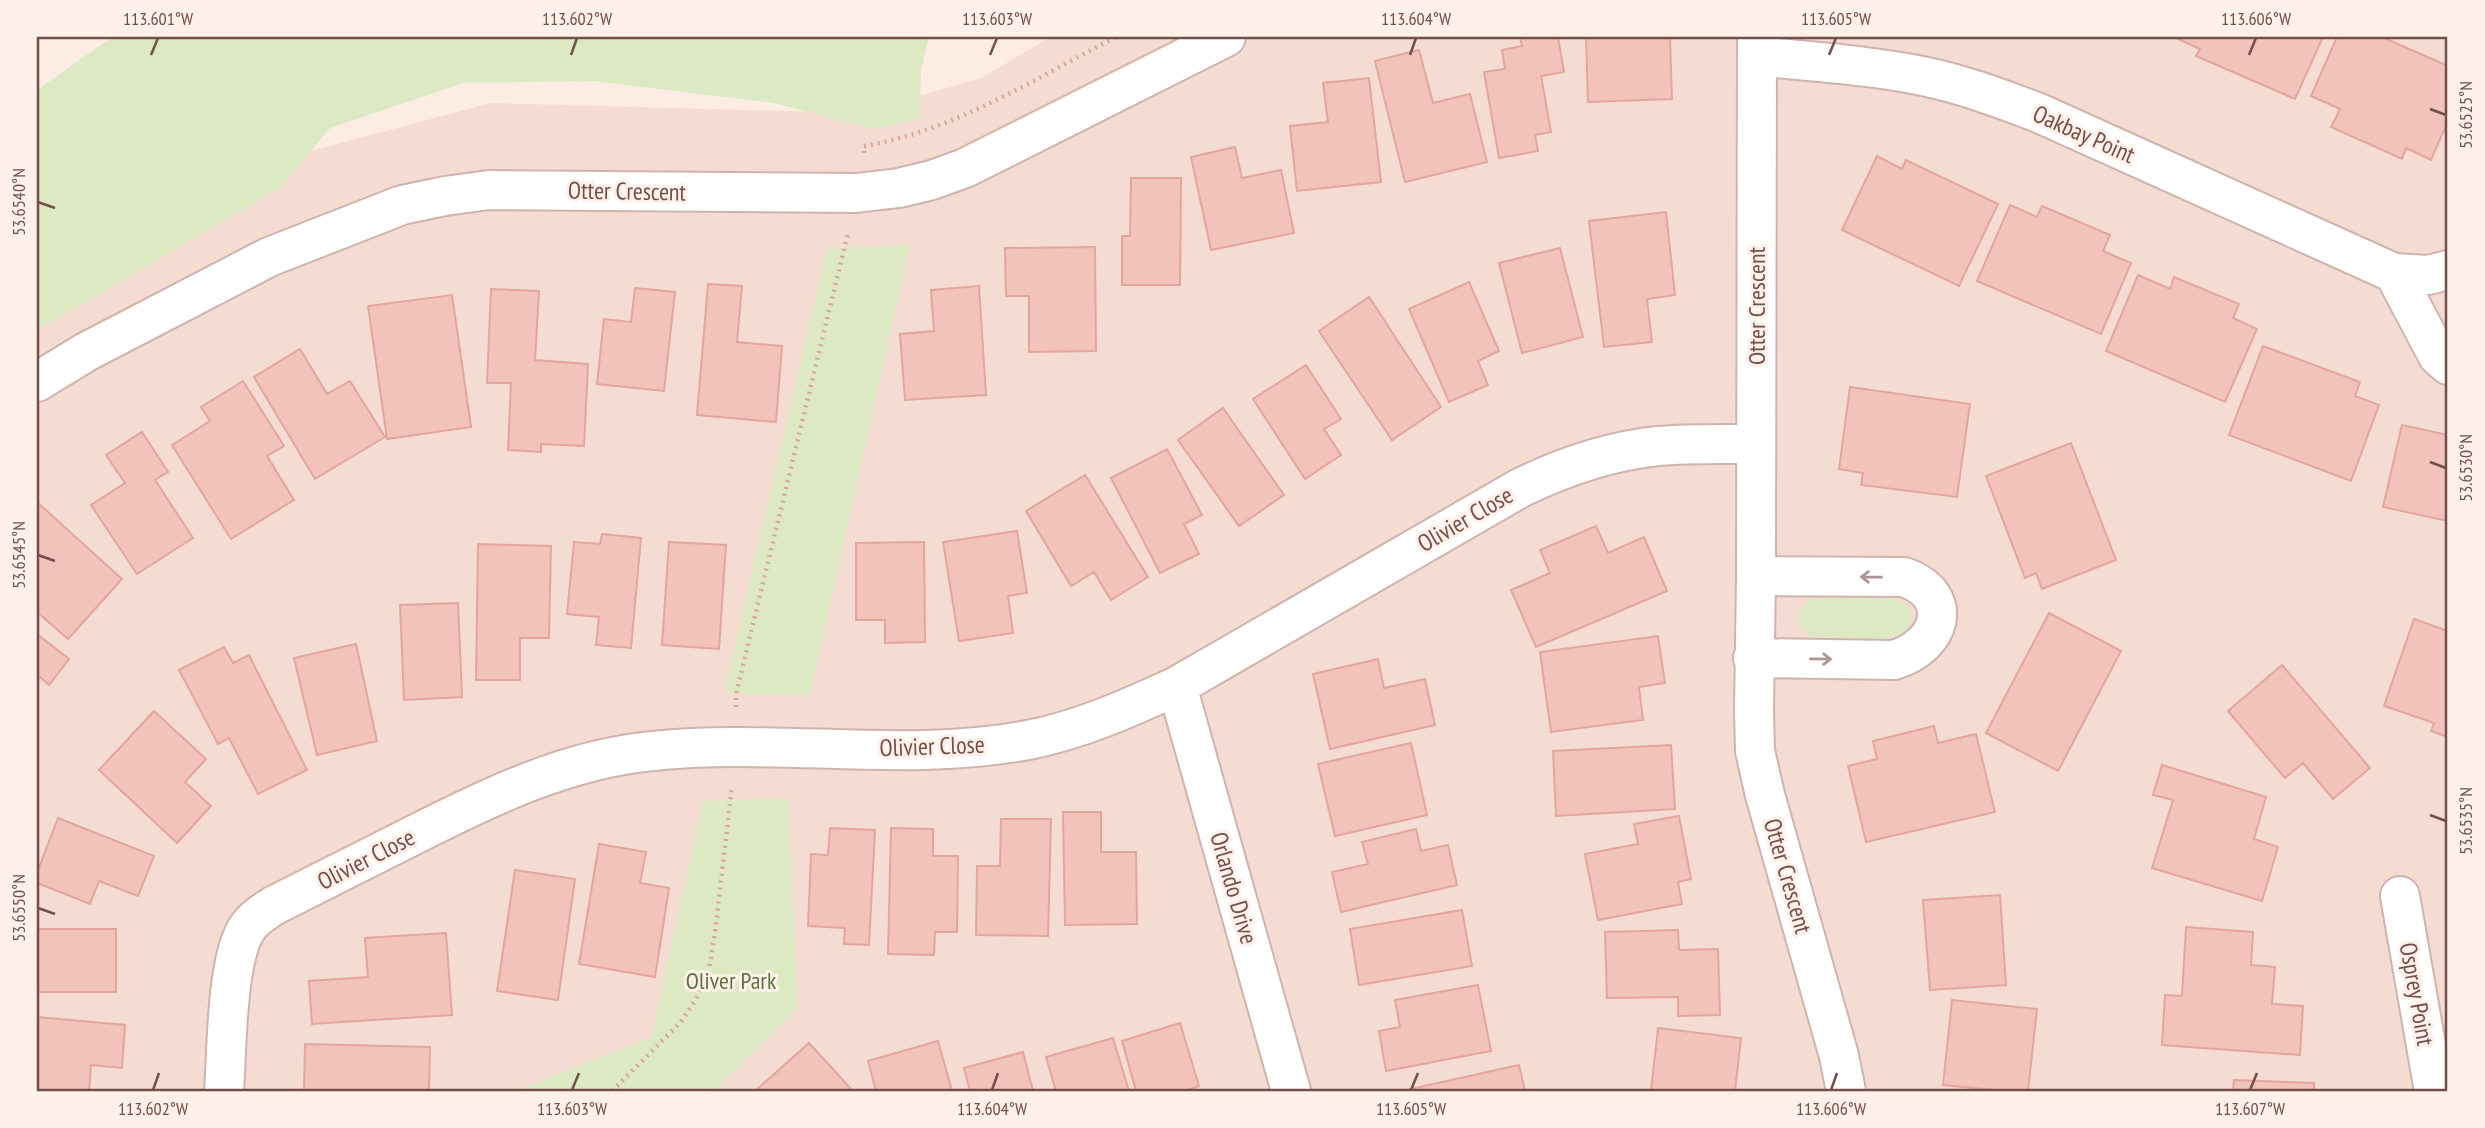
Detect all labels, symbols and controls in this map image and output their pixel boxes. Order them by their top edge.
text: 113.601°W [123,7,193,30]
text: 113.602°W [542,7,612,30]
text: 113.603°W [962,7,1032,30]
text: 113.604°W [1381,7,1451,30]
text: 113.605°W [1801,7,1871,30]
text: 113.606°W [2221,7,2291,30]
text: 53.6525°N [2454,81,2477,149]
street label: Oakbay Point [2028,98,2140,170]
text: 53.6540°N [7,168,30,236]
street label: Otter Crescent [568,174,687,208]
street label: Otter Crescent [1741,246,1772,365]
text: 53.6530°N [2454,434,2477,502]
street label: Olivier Close [1412,479,1518,559]
text: 53.6545°N [7,521,30,589]
one-way arrow [1859,570,1882,584]
one-way arrow [1810,652,1833,666]
street label: Olivier Close [879,729,985,763]
text: 53.6535°N [2454,787,2477,855]
street label: Otter Crescent [1757,815,1819,937]
street label: Olivier Close [312,821,420,897]
street label: Orlando Drive [1203,828,1265,948]
text: 53.6550°N [7,874,30,942]
street label: Osprey Point [2393,940,2441,1048]
park label: Oliver Park [686,965,777,996]
text: 113.602°W [118,1097,188,1120]
text: 113.603°W [537,1097,607,1120]
text: 113.604°W [957,1097,1027,1120]
text: 113.605°W [1376,1097,1446,1120]
text: 113.606°W [1796,1097,1866,1120]
text: 113.607°W [2215,1097,2285,1120]

